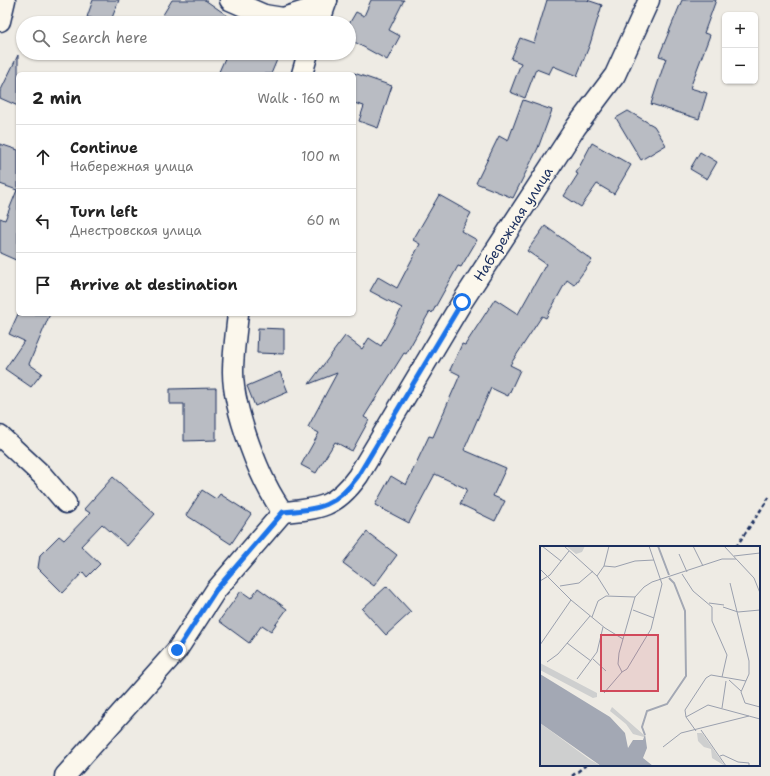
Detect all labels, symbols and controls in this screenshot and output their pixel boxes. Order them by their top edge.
map controls [722,12,758,84]
button: + [722,12,758,48]
search box [16,16,356,60]
icon: search [30,27,52,49]
text: Search here [62,28,148,48]
button: − [722,48,758,84]
text: 2 min [32,87,82,109]
text: Walk · 160 m [258,90,340,107]
text: Continue [70,138,138,158]
icon: ahead [32,146,54,168]
text: 100 m [301,148,340,165]
text: Набережная улица [70,158,193,175]
street label: Набережная улица [469,163,557,285]
text: Turn left [70,202,138,222]
icon: left [32,210,54,232]
text: 60 m [307,212,340,229]
text: Днестровская улица [70,222,202,239]
icon: arrive [32,274,54,296]
text: Arrive at destination [70,275,238,295]
route start [453,293,471,311]
inset map [540,546,760,766]
route end [168,641,186,659]

